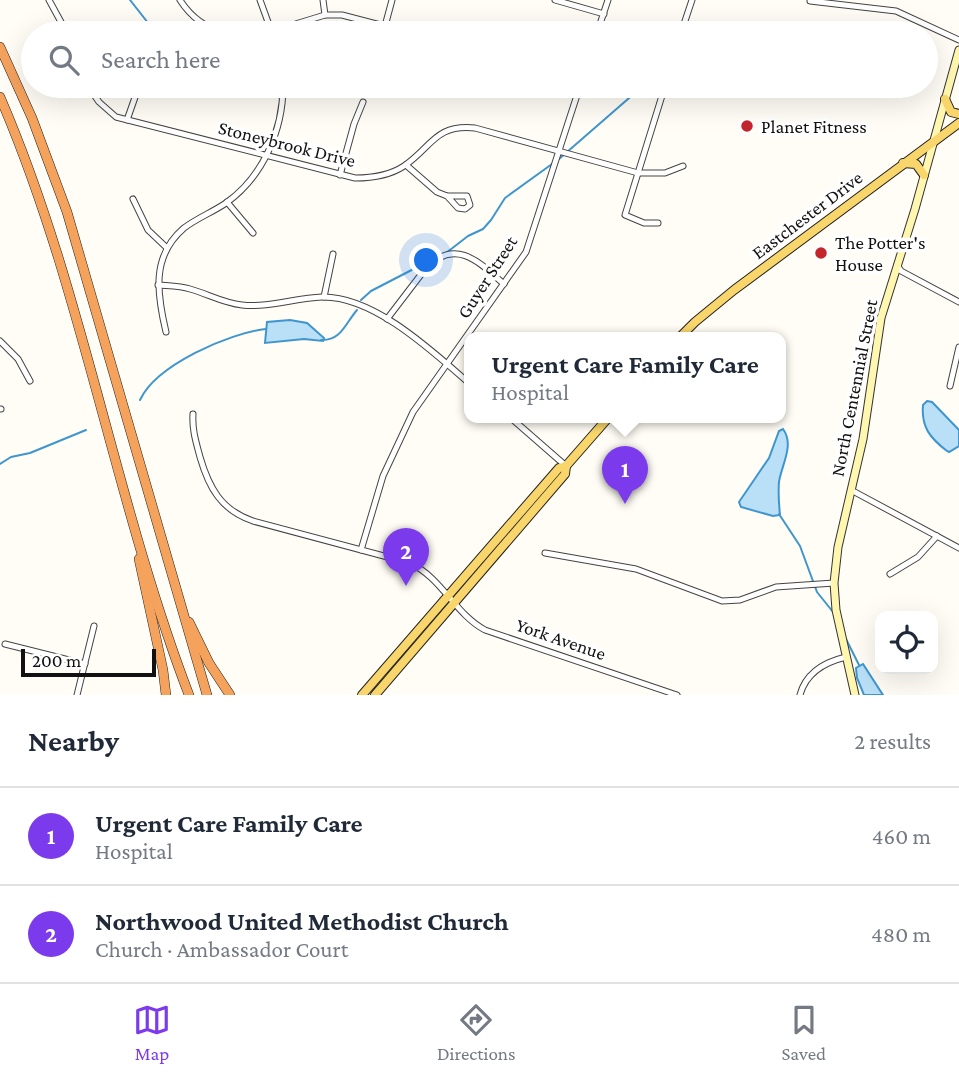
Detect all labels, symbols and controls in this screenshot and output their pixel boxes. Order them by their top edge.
search box [21,21,938,98]
icon: search [45,41,83,79]
text: Search here [101,45,220,74]
place label: Planet Fitness [761,116,867,137]
street label: Stoneybrook Drive [216,117,358,171]
marker: Planet Fitness [739,118,755,134]
street label: Eastchester Drive [748,167,866,263]
street label: Guyer Street [453,231,522,322]
place label: The Potter's House [835,232,925,275]
your location [409,243,443,277]
marker: The Potter's House [813,245,829,261]
street label: North Centennial Street [827,297,882,478]
popup [464,332,786,423]
text: Urgent Care Family Care [491,350,759,379]
text: Hospital [491,379,569,405]
pin: 1 [602,446,648,504]
pin: 2 [383,528,429,586]
map controls [875,611,938,674]
button: locate [875,611,938,674]
street label: York Avenue [513,614,609,664]
scale bar [21,646,156,678]
text: 200 m [32,650,81,671]
text: Nearby [28,724,119,757]
text: 2 results [854,728,931,754]
text: Urgent Care Family Care [95,809,363,838]
text: 1 [47,823,55,849]
text: 460 m [872,823,931,849]
text: Hospital [95,838,173,864]
text: Northwood United Methodist Church [95,907,509,936]
text: 2 [45,921,57,947]
text: 480 m [871,921,931,947]
text: Church · Ambassador Court [95,936,348,962]
tab: Map [133,1001,171,1064]
tab: Directions [437,1001,516,1064]
tab: Saved [781,1001,826,1064]

